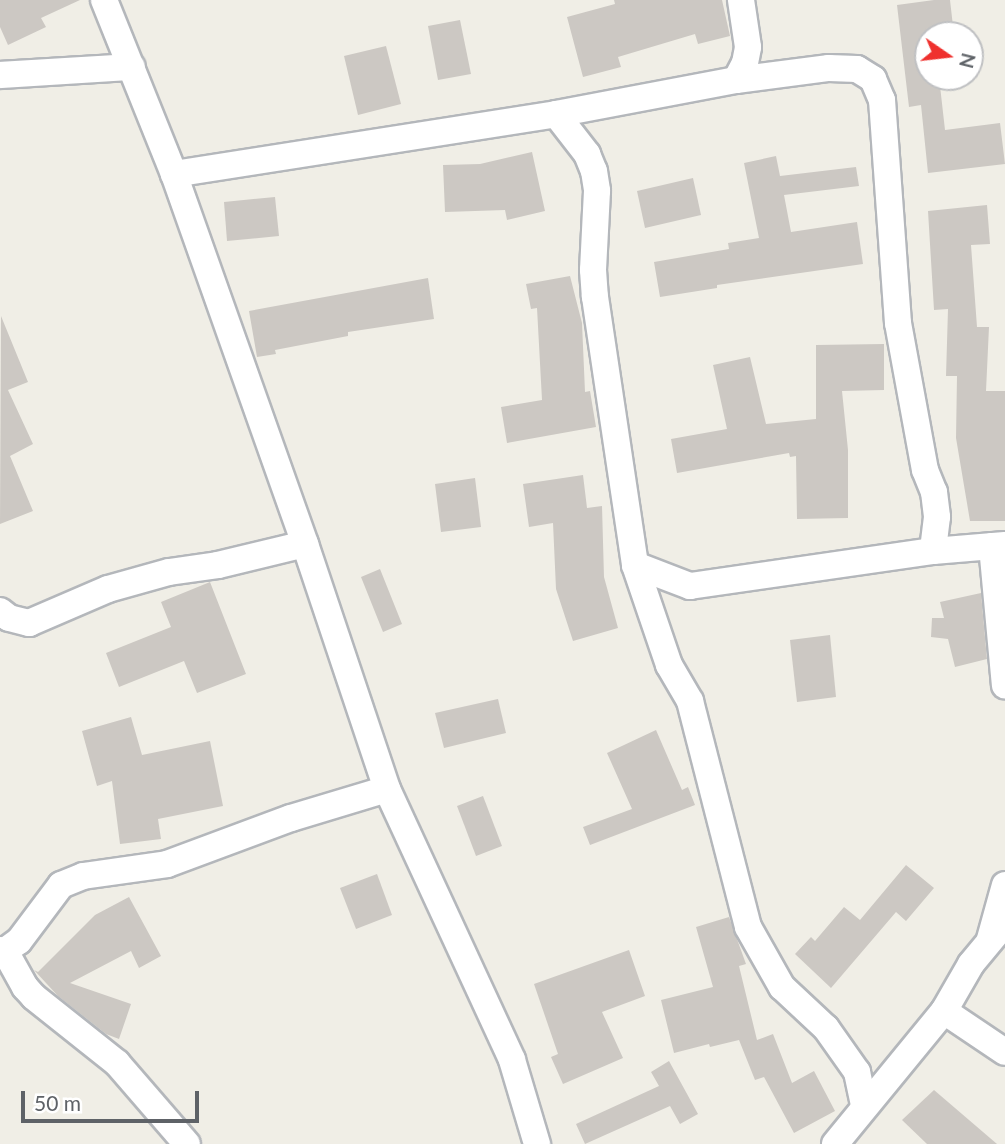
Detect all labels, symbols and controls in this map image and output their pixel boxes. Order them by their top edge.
north arrow [914,21,984,91]
text: N [955,51,981,71]
scale bar [24,1078,203,1122]
text: 50 m [34,1090,81,1115]

